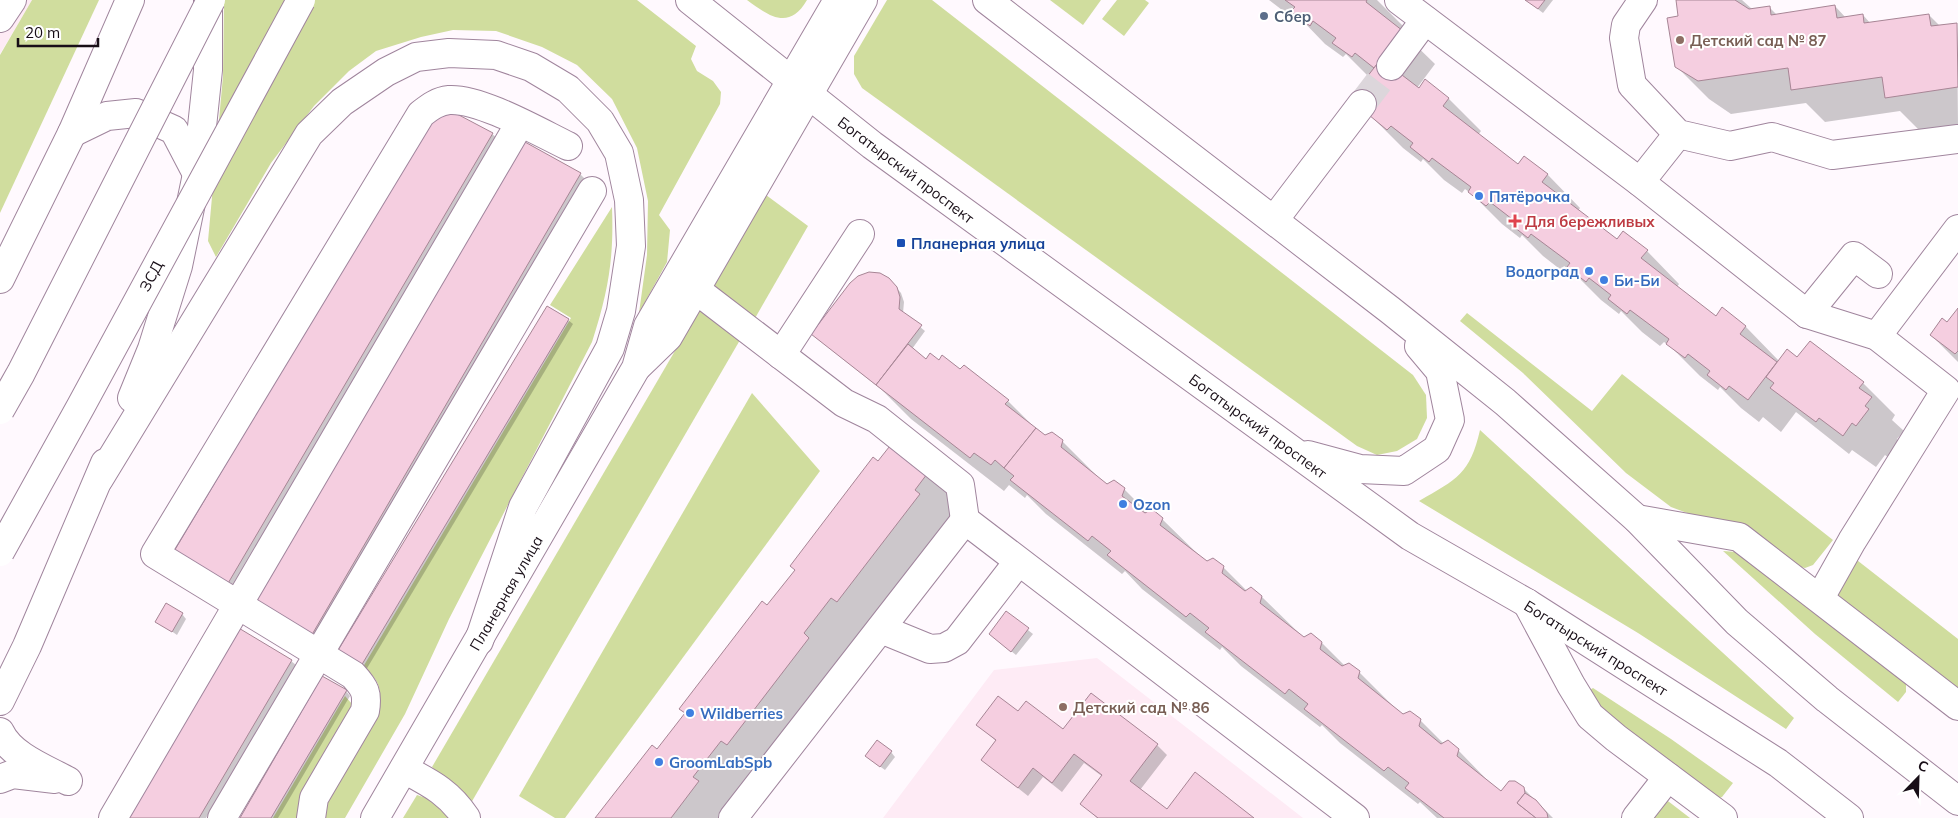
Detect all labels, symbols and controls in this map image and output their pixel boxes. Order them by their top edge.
place label: Сбер [1274,7,1311,26]
marker: Сбер [1258,10,1270,22]
scale bar [18,15,98,47]
text: 20 m [25,23,60,42]
place label: Детский сад № 87 [1690,31,1827,50]
marker: Детский сад № 87 [1674,34,1686,46]
street label: Богатырский проспект [834,113,978,228]
place label: Пятёрочка [1489,187,1570,206]
marker: Пятёрочка [1473,190,1485,202]
place label: Для бережливых [1525,212,1655,231]
marker: Для бережливых [1509,215,1521,227]
place label: Планерная улица [911,234,1045,253]
marker: Планерная улица [895,237,907,249]
street label: ЗСД [135,257,167,295]
place label: Водоград [1505,262,1580,281]
marker: Водоград [1583,265,1595,277]
place label: Би-Би [1614,271,1660,290]
marker: Би-Би [1598,274,1610,286]
street label: Богатырский проспект [1185,370,1331,482]
place label: Ozon [1133,495,1170,514]
marker: Ozon [1117,498,1129,510]
street label: Планерная улица [465,532,547,654]
street label: Богатырский проспект [1521,596,1671,700]
place label: Детский сад № 86 [1073,698,1210,717]
marker: Детский сад № 86 [1057,701,1069,713]
place label: Wildberries [700,704,783,723]
marker: Wildberries [684,707,696,719]
place label: GroomLabSpb [669,753,772,772]
north arrow [1893,753,1943,803]
marker: GroomLabSpb [653,756,665,768]
text: С [1915,756,1931,776]

